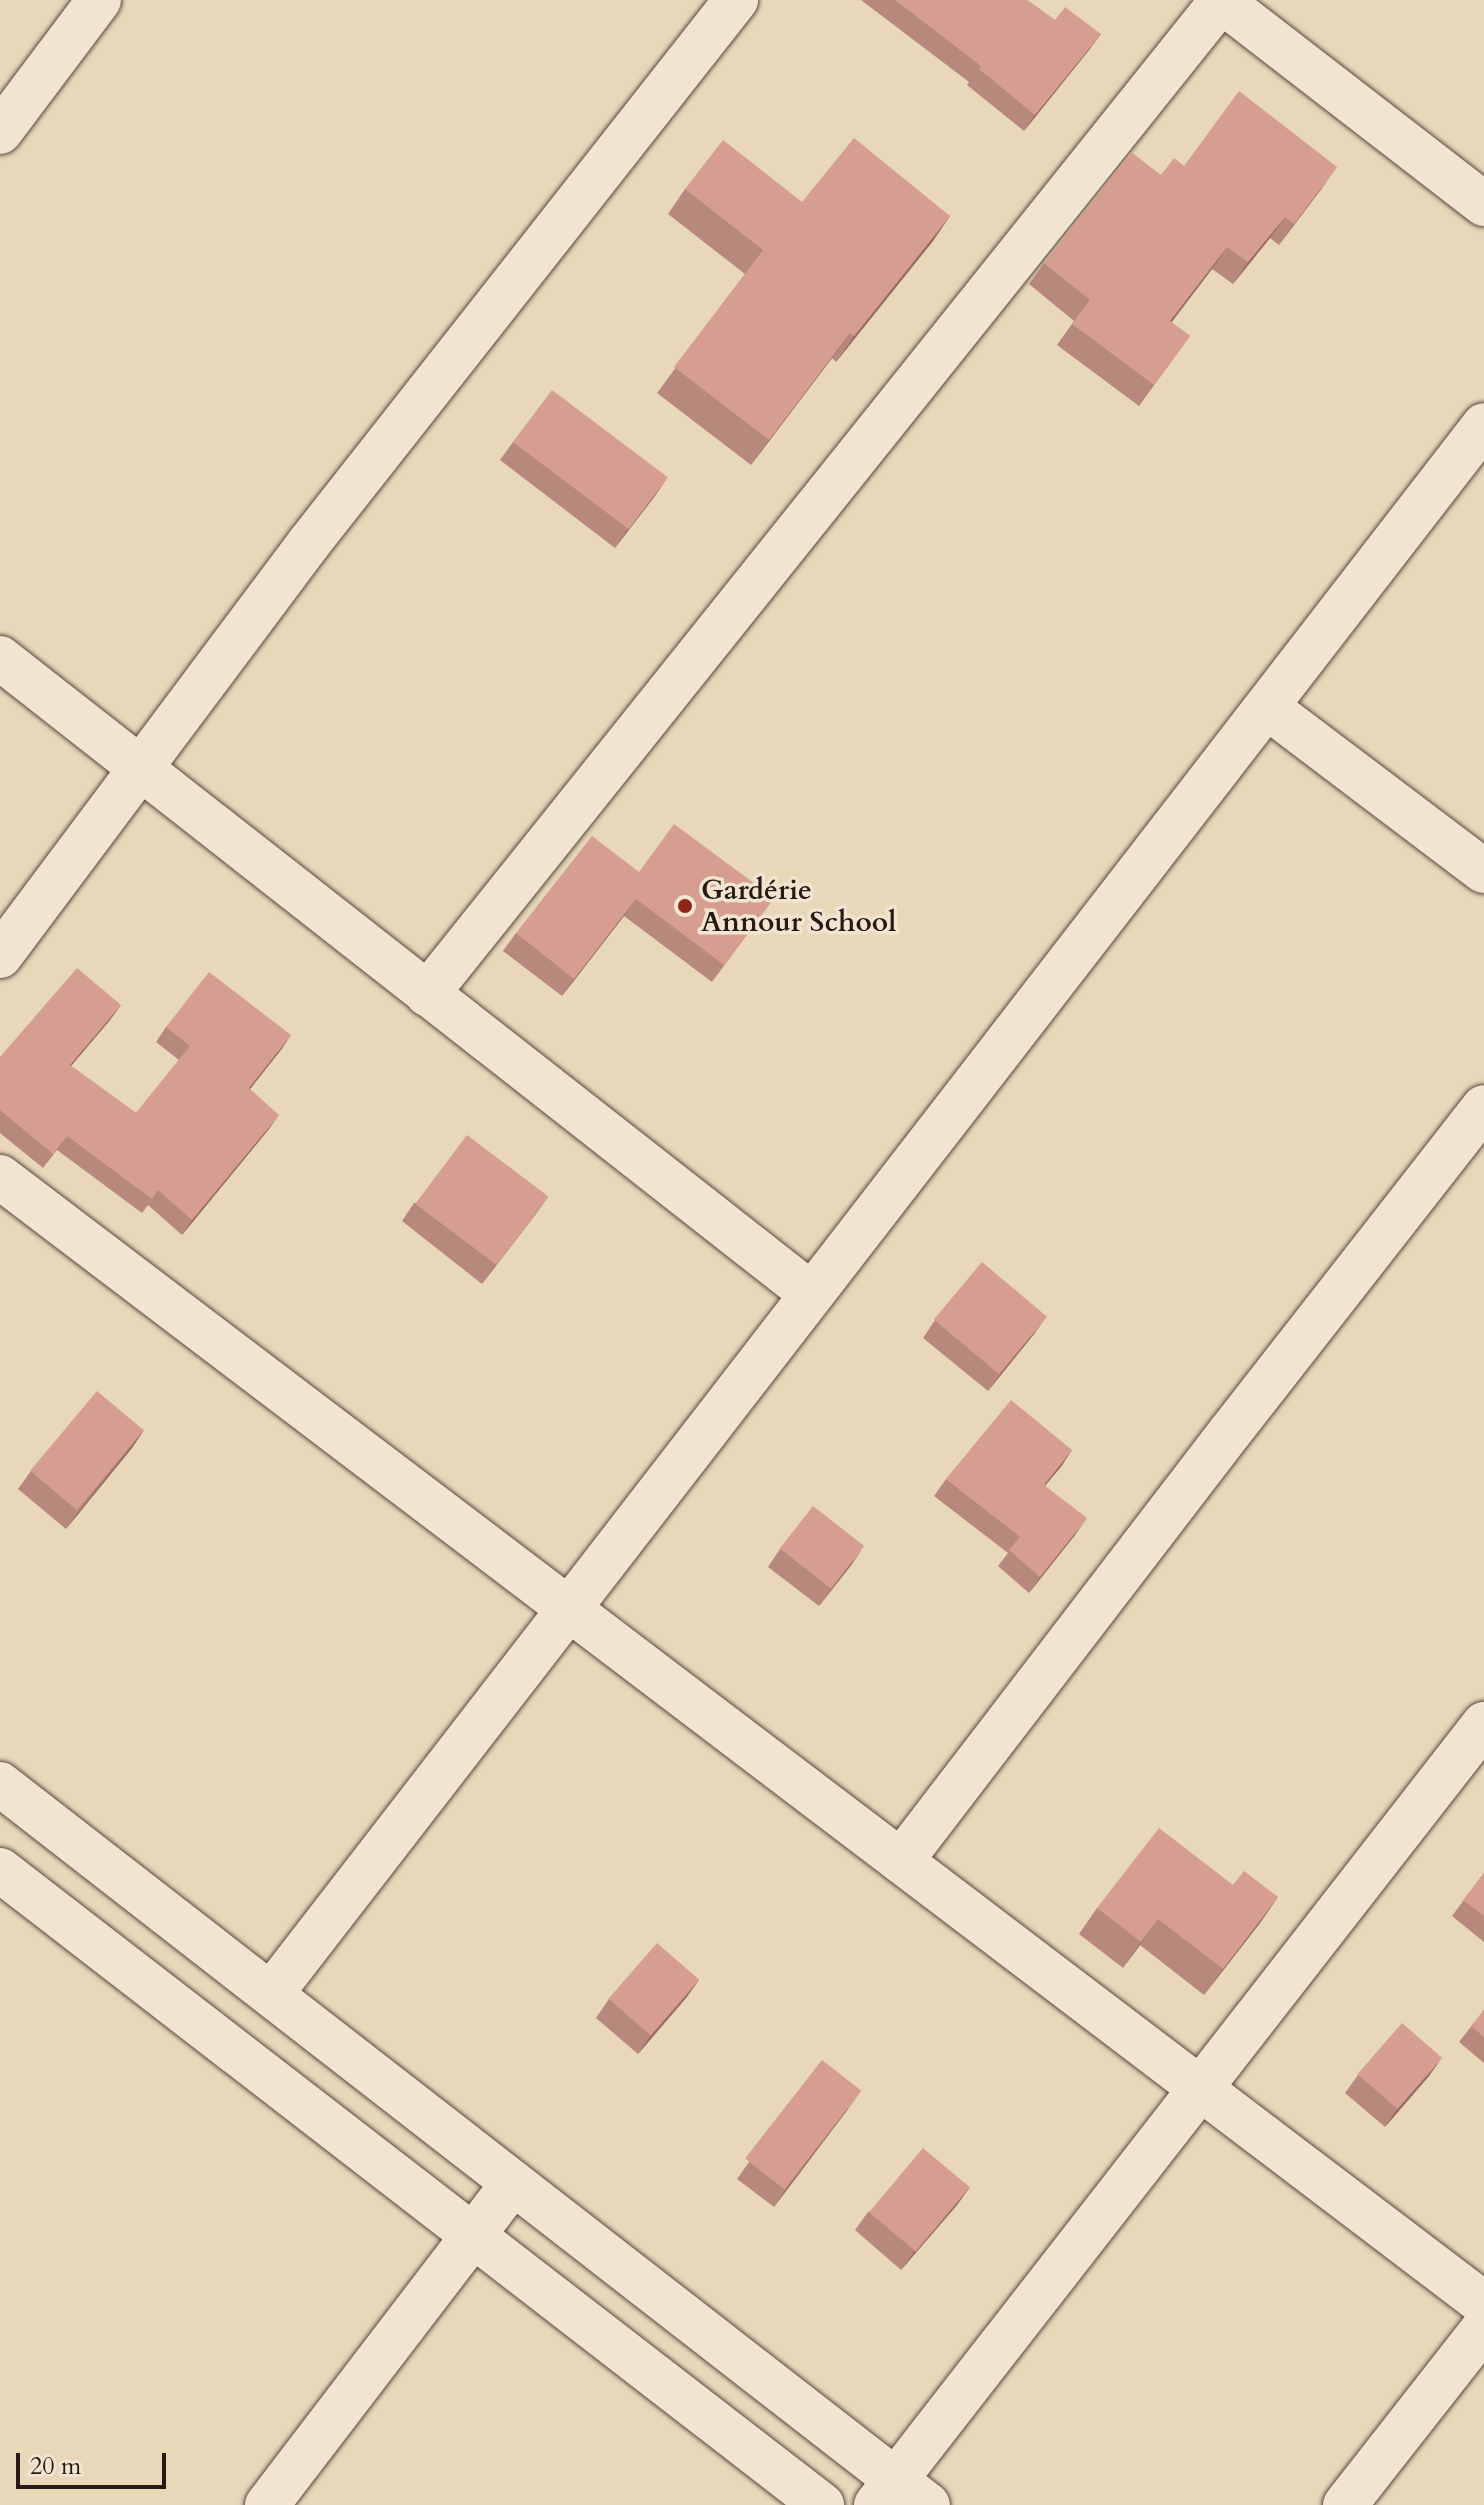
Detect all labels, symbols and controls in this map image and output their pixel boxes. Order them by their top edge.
place label: Gardérie Annour School [701,873,896,939]
marker: Gardérie Annour School [676,897,694,915]
scale bar [20,2437,170,2487]
text: 20 m [30,2450,81,2483]

